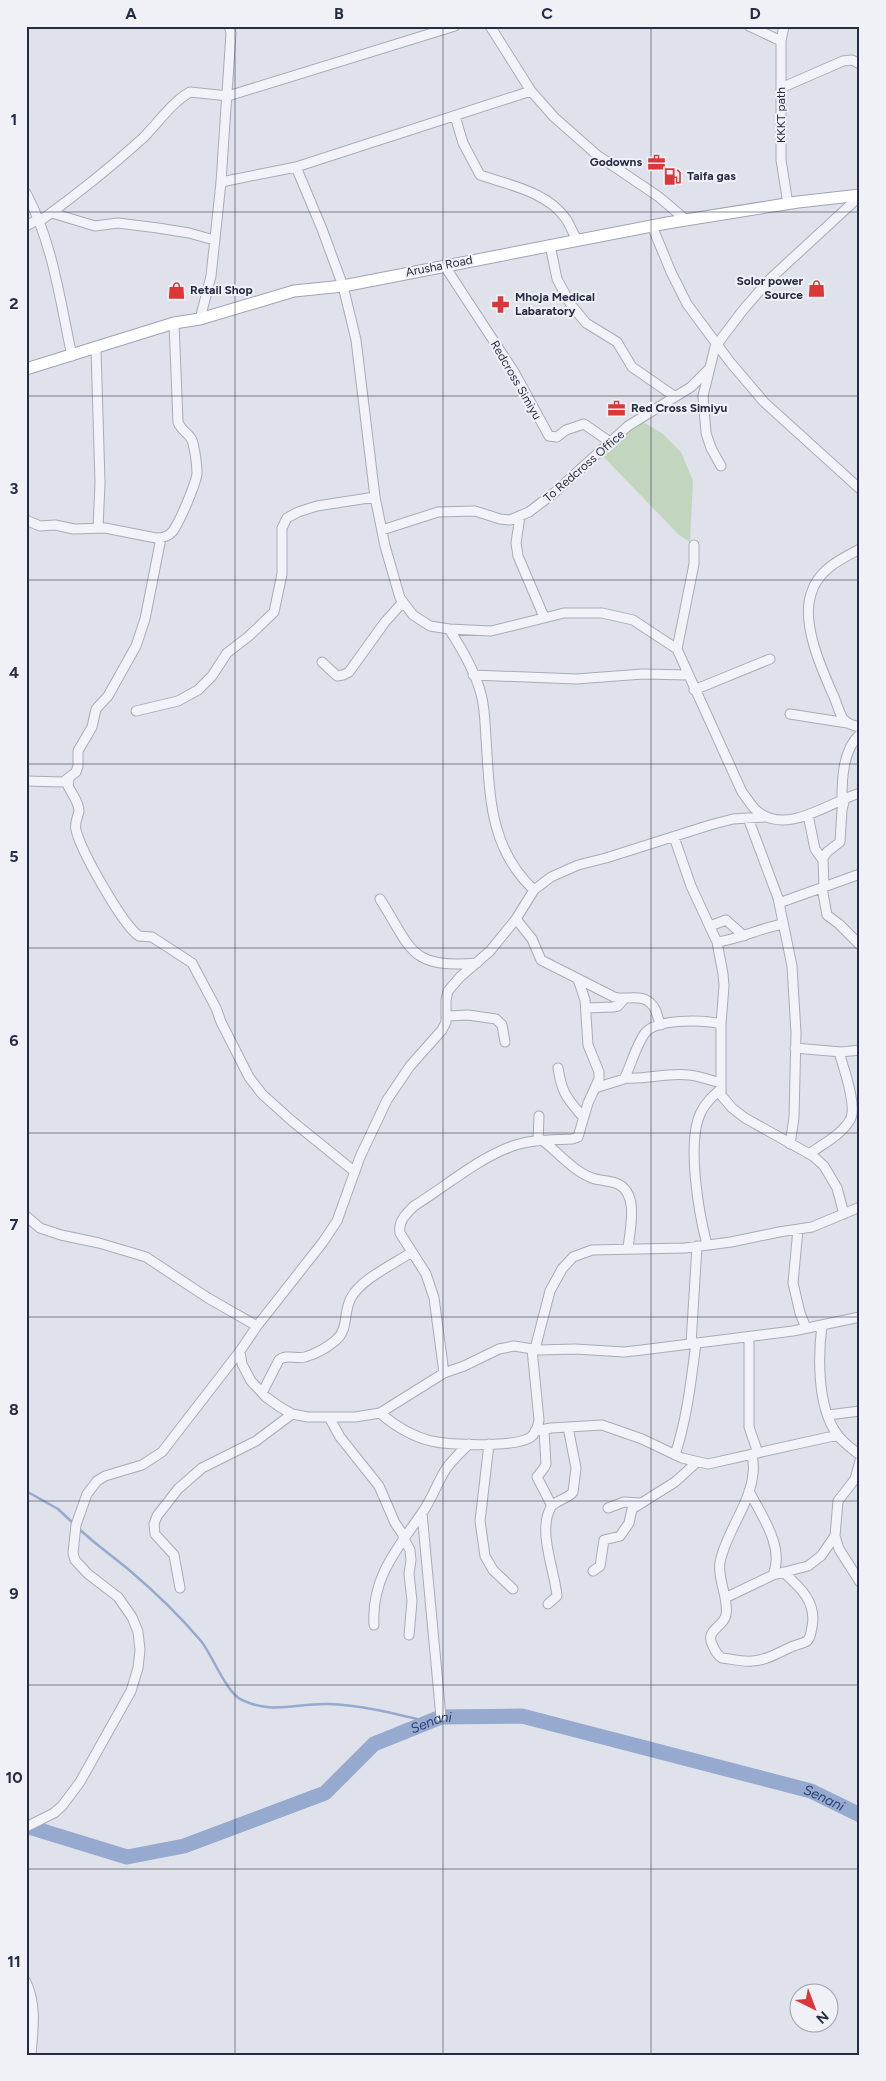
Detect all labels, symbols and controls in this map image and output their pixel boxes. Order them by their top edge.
text: A [125,4,137,23]
text: B [334,4,344,23]
text: C [541,4,553,23]
text: D [749,4,761,23]
street label: KKKT path [774,87,788,143]
text: 1 [11,110,17,129]
office icon: Godowns [646,152,666,172]
place label: Godowns [590,155,642,169]
fuel station icon: Taifa gas [663,166,683,186]
place label: Taifa gas [687,169,736,183]
street label: Arusha Road [404,253,474,279]
place label: Solor power Source [736,274,803,302]
shop icon: Solor power Source [807,278,827,298]
shop icon: Retail Shop [166,280,186,300]
place label: Retail Shop [190,283,253,297]
place label: Mhoja Medical Labaratory [515,290,595,318]
text: 2 [9,294,19,313]
pharmacy icon: Mhoja Medical Labaratory [491,294,511,314]
street label: Redcross Simiyu [488,338,544,422]
office icon: Red Cross Simiyu [607,398,627,418]
place label: Red Cross Simiyu [631,401,728,415]
street label: To Redcross Office [541,427,628,505]
text: 3 [10,479,19,498]
text: 4 [9,663,19,682]
text: 5 [9,847,19,866]
text: 6 [9,1031,19,1050]
text: 7 [10,1215,19,1234]
text: 8 [9,1400,19,1419]
text: 9 [9,1584,19,1603]
water label: Senani [408,1708,453,1737]
text: 10 [5,1768,23,1787]
water label: Senani [802,1781,848,1815]
text: 11 [7,1952,21,1971]
north arrow [788,1984,838,2034]
text: N [813,2007,832,2027]

